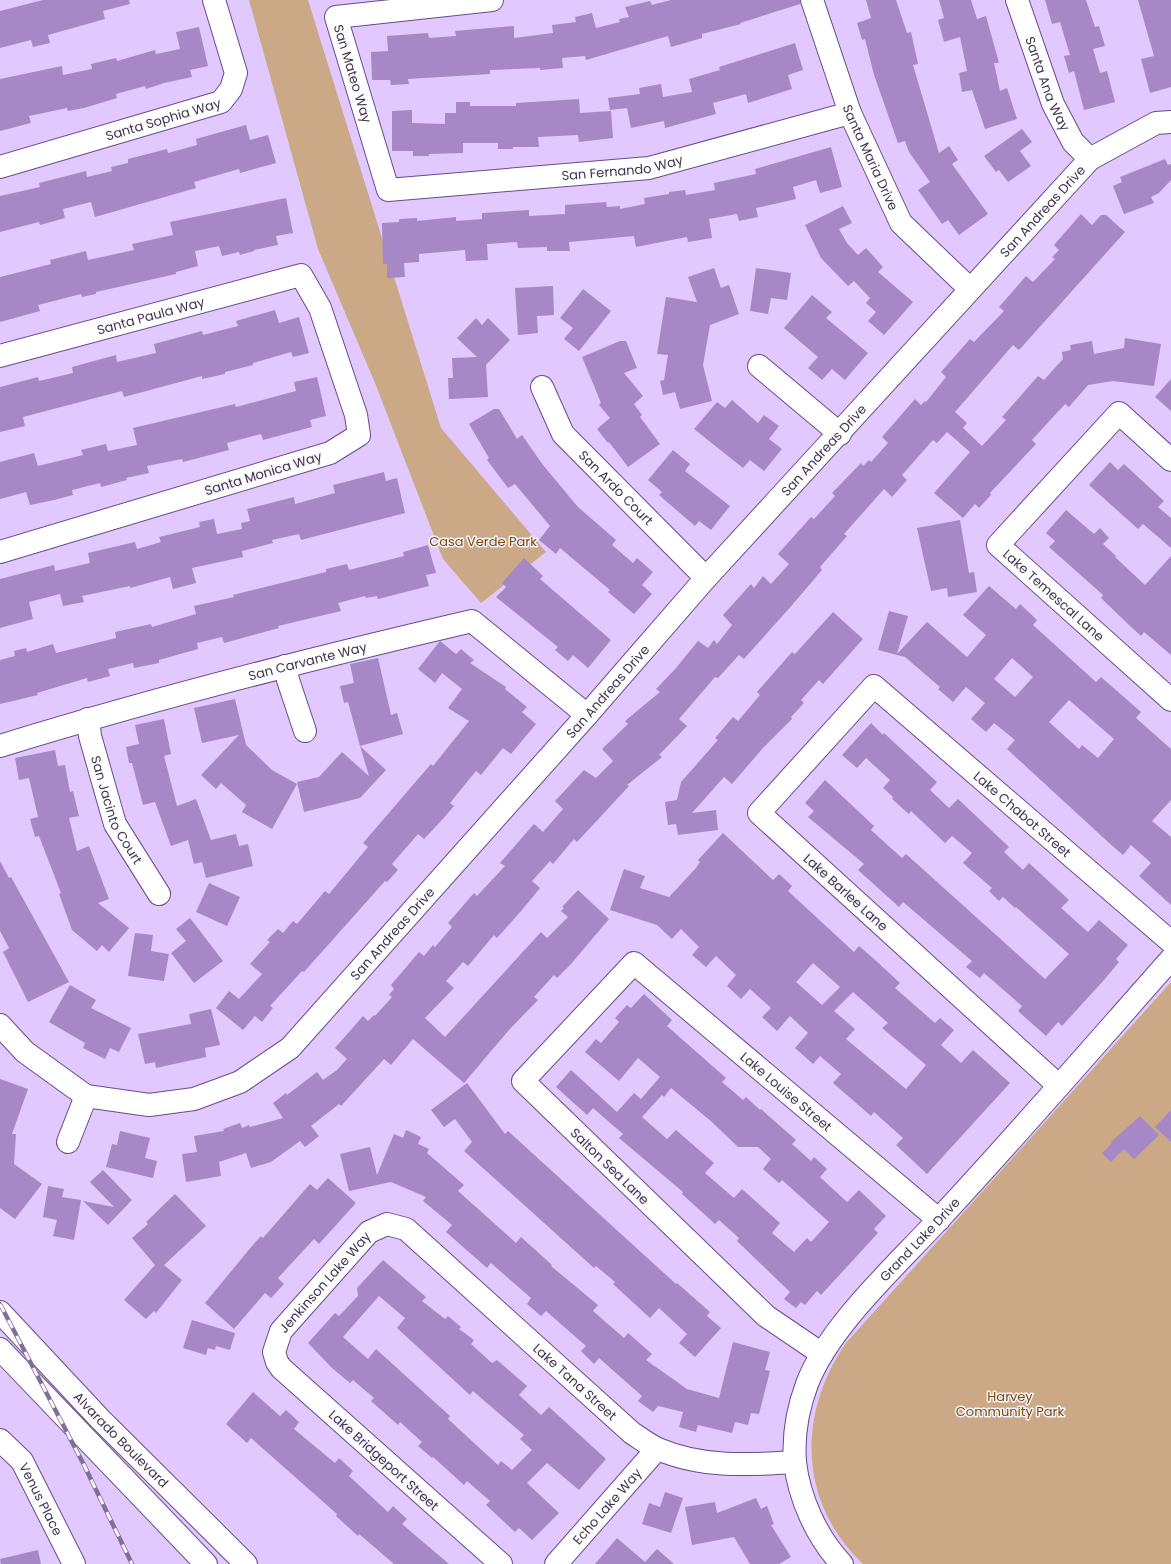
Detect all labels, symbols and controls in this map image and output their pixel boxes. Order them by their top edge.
street label: San Mateo Way [329,22,376,126]
street label: Santa Ana Way [1020,34,1075,135]
street label: Santa Sophia Way [103,93,224,145]
street label: Santa Maria Drive [838,102,903,214]
street label: San Fernando Way [561,150,686,185]
street label: San Andreas Drive [996,161,1090,262]
street label: Santa Paula Way [95,292,207,340]
street label: San Andreas Drive [777,400,871,500]
street label: Santa Monica Way [202,446,325,500]
street label: San Ardo Court [574,446,658,530]
park label: Casa Verde Park [429,532,537,551]
street label: Lake Temescal Lane [999,545,1108,646]
street label: San Carvante Way [246,637,369,685]
street label: San Andreas Drive [562,641,654,743]
street label: San Jacinto Court [86,754,147,868]
street label: Lake Chabot Street [969,767,1075,862]
street label: Lake Barlee Lane [799,849,892,936]
street label: San Andreas Drive [346,883,439,984]
street label: Lake Louise Street [736,1048,836,1136]
street label: Salton Sea Lane [566,1124,653,1209]
street label: Grand Lake Drive [875,1193,964,1286]
street label: Jenkinson Lake Way [275,1227,376,1337]
street label: Lake Tana Street [529,1339,621,1425]
park label: Harvey Community Park [956,1387,1064,1421]
street label: Alvarado Boulevard [69,1388,173,1492]
street label: Lake Bridgeport Street [324,1406,443,1515]
street label: Venus Place [14,1460,67,1539]
street label: Echo Lake Way [568,1464,647,1549]

